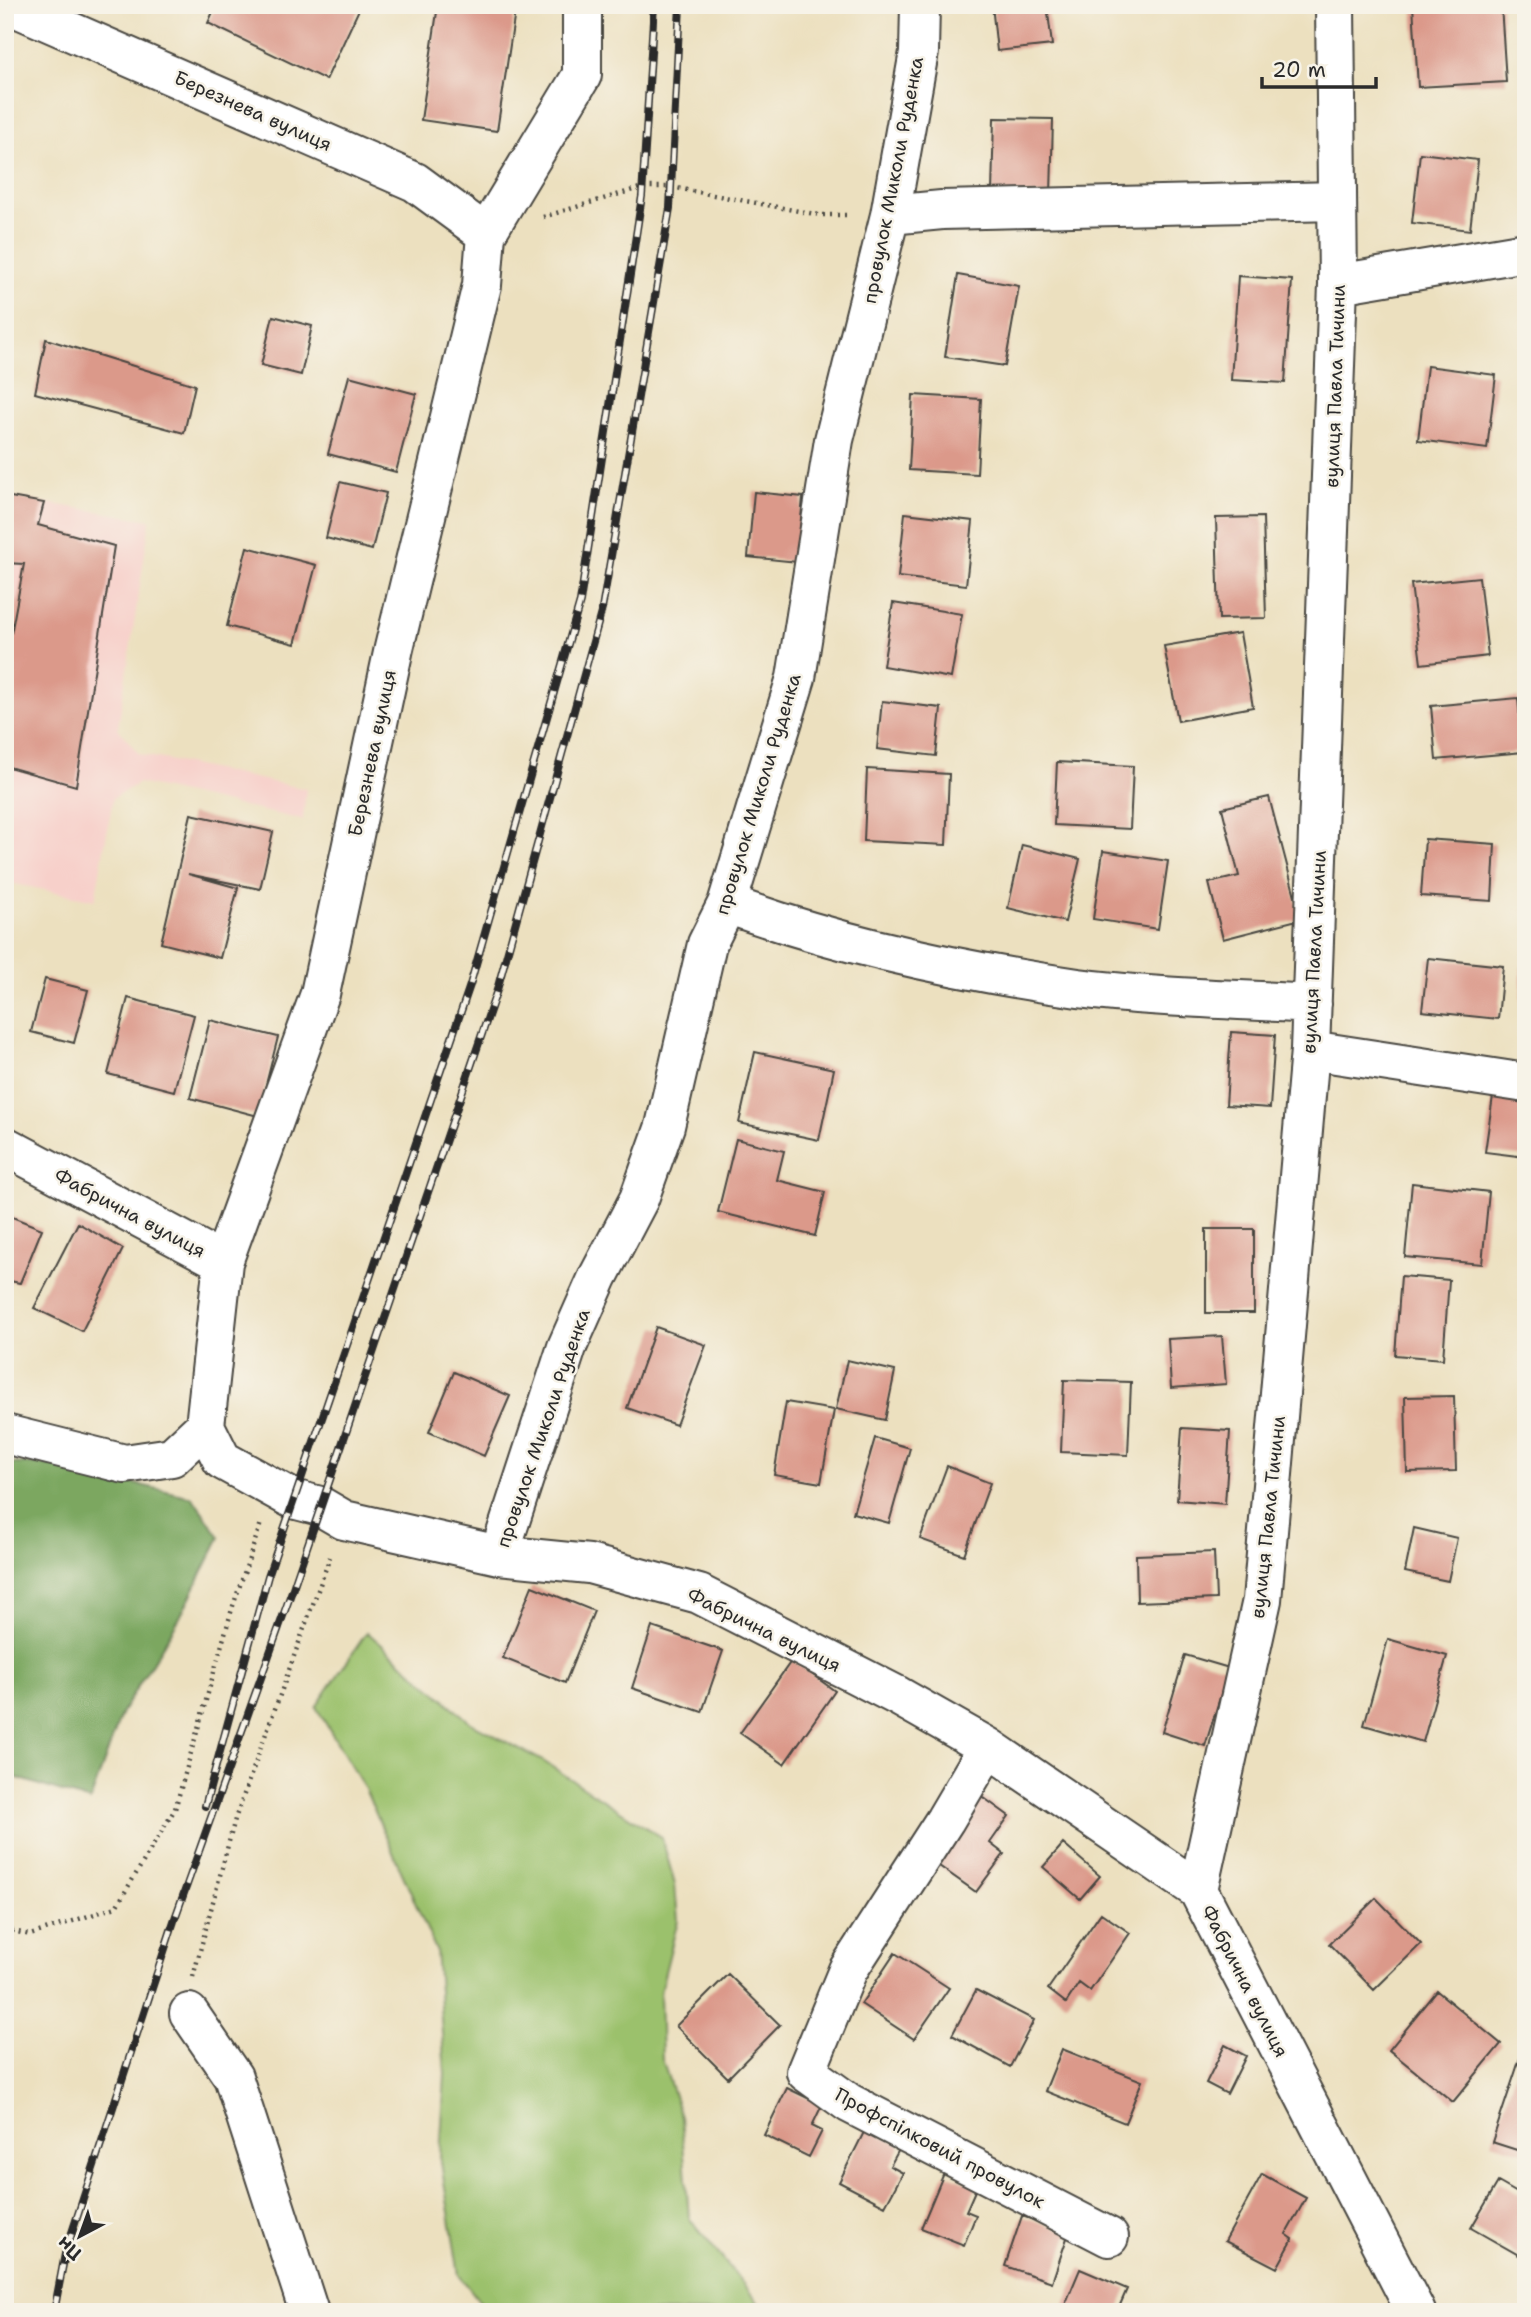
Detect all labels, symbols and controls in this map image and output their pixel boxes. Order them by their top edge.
scale bar [1262,46,1375,90]
street label: провулок Миколи Руденка [857,54,929,306]
text: 20 m [1272,56,1326,84]
street label: Березнева вулиця [170,65,336,157]
street label: вулиця Павла Тичини [1319,284,1351,488]
street label: Березнева вулиця [342,667,402,839]
street label: провулок Миколи Руденка [709,670,807,918]
street label: вулиця Павла Тичини [1296,850,1332,1054]
street label: Фабрична вулиця [50,1163,210,1263]
street label: провулок Миколи Руденка [490,1305,596,1551]
street label: вулиця Павла Тичини [1245,1414,1291,1620]
street label: Фабрична вулиця [683,1582,845,1678]
street label: Фабрична вулиця [1196,1901,1294,2061]
street label: Профспілковий провулок [831,2082,1049,2214]
north arrow [46,2202,116,2272]
text: Пн [51,2231,87,2266]

